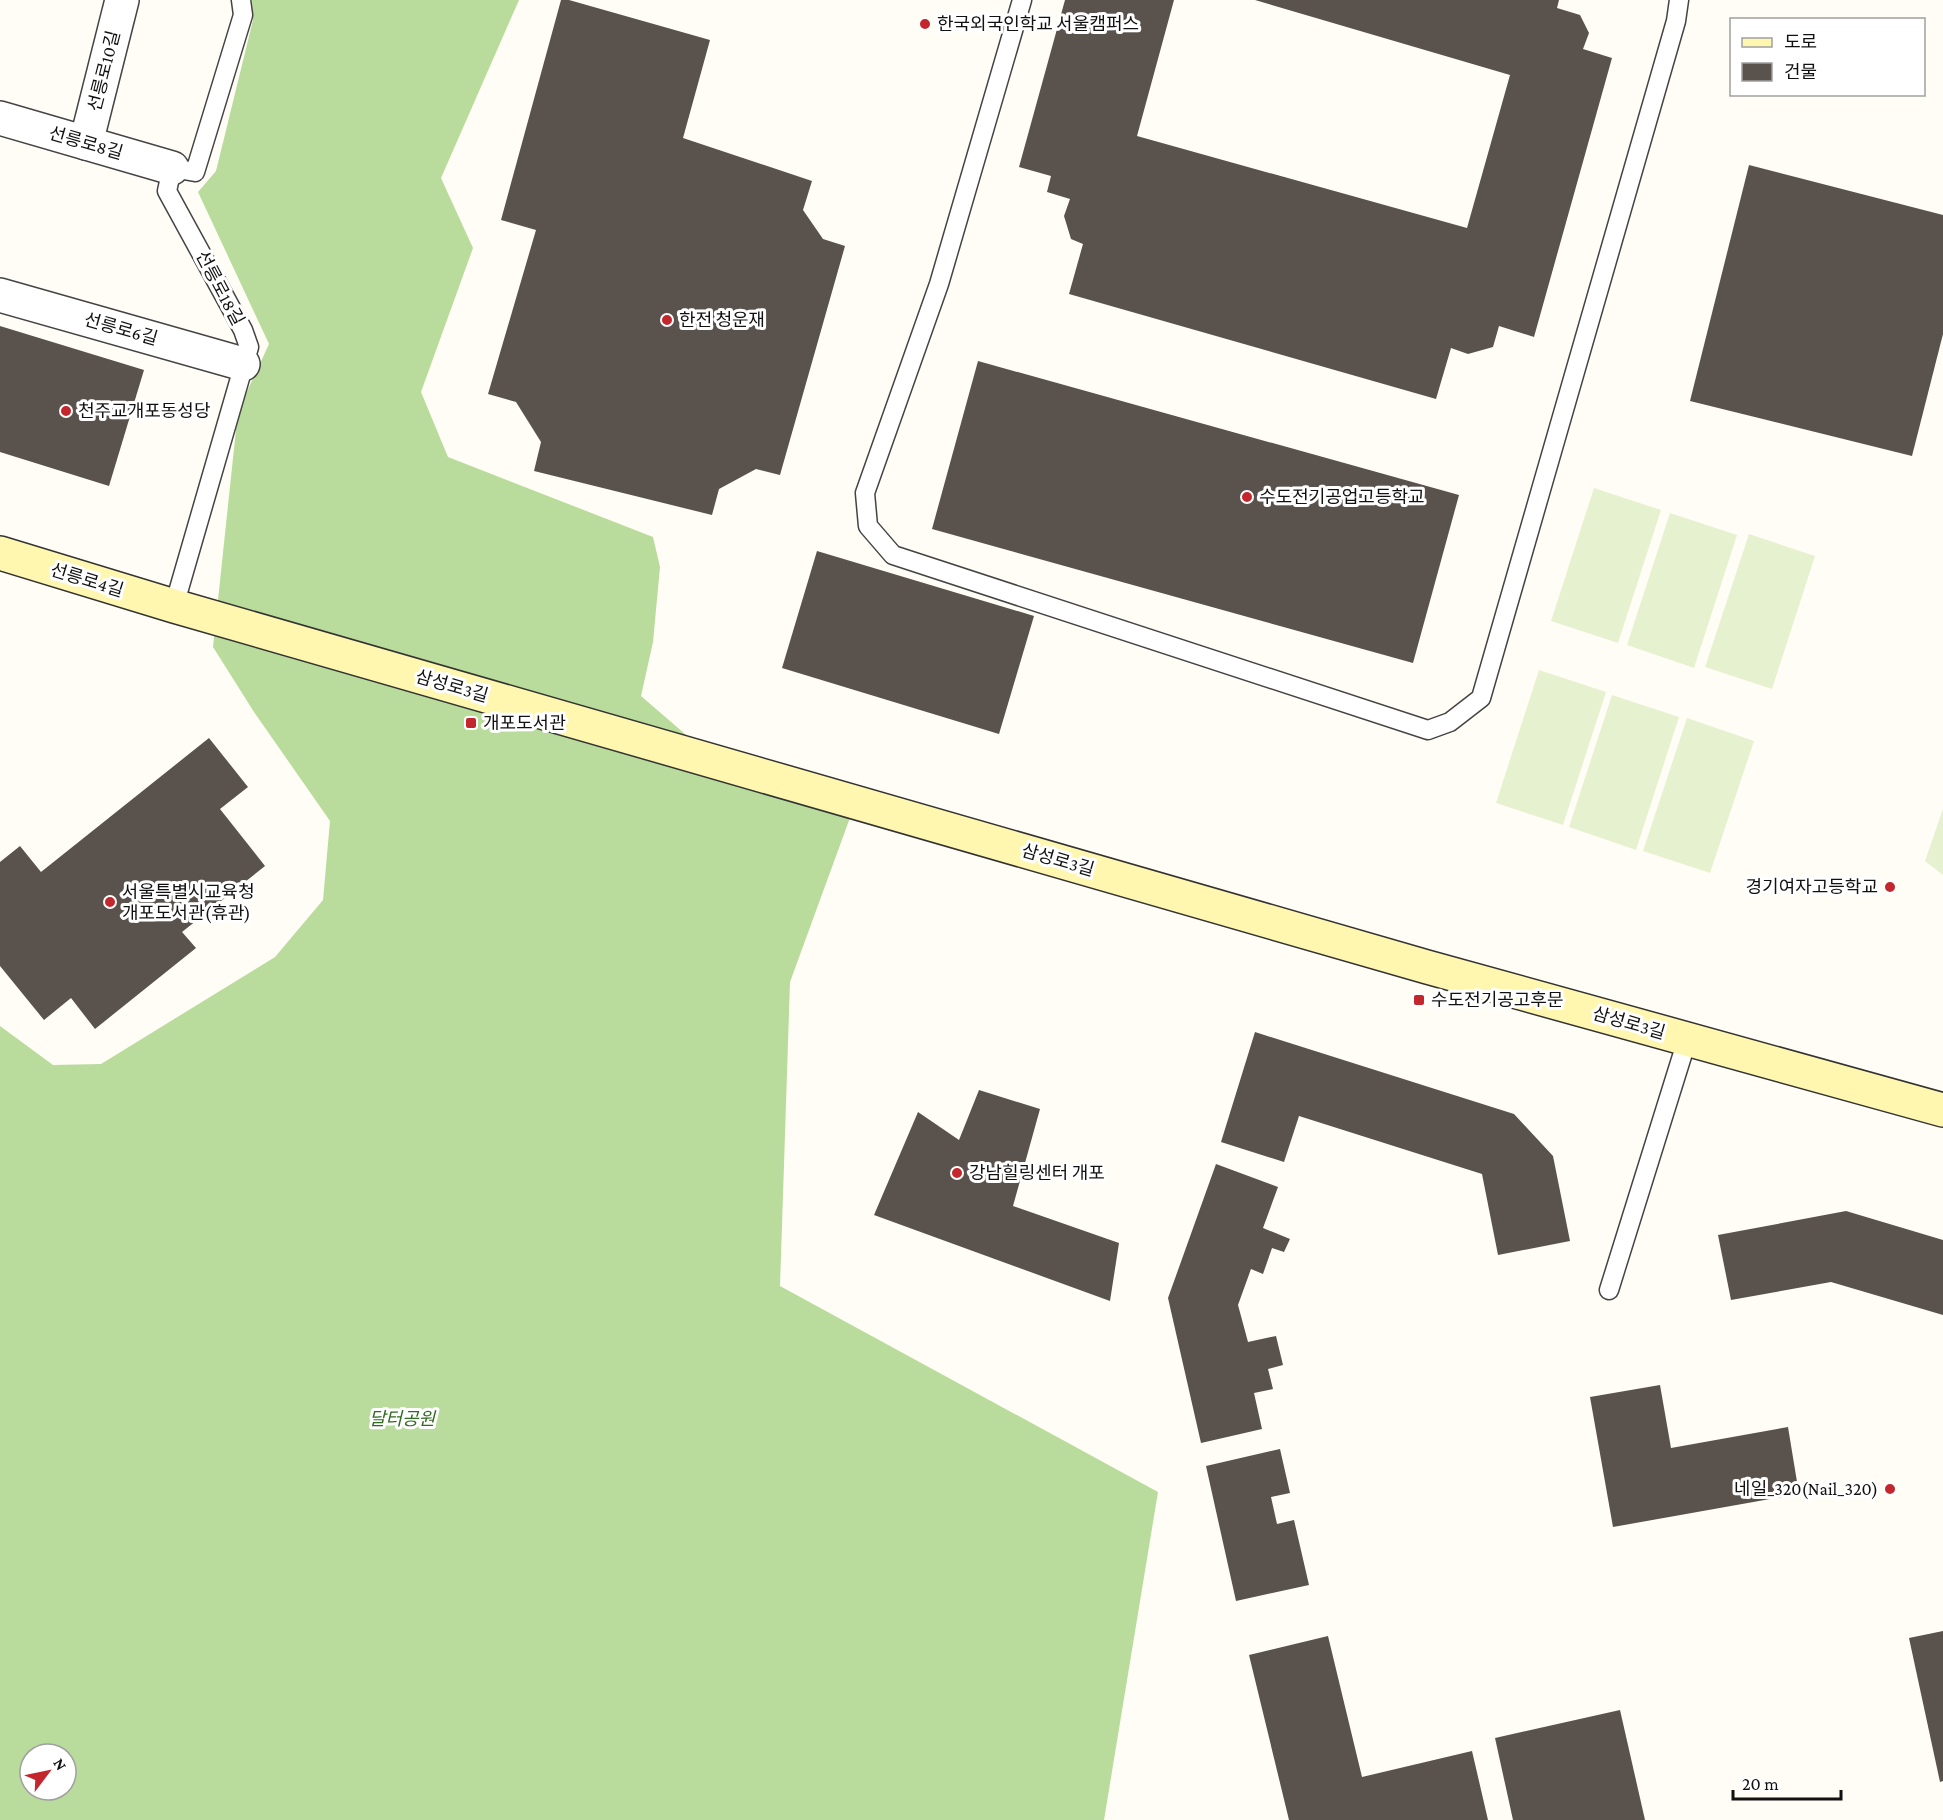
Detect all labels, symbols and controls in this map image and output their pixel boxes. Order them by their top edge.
place label: 한국외국인학교 서울캠퍼스 [937,14,1139,34]
marker: 한국외국인학교 서울캠퍼스 [918,17,932,31]
legend [1730,18,1925,96]
street label: 선릉로10길 [84,29,124,113]
text: 도로 [1784,32,1817,52]
text: 건물 [1784,62,1817,82]
street label: 선릉로8길 [47,123,125,163]
street label: 선릉로18길 [192,247,248,329]
street label: 선릉로6길 [82,309,160,349]
place label: 한전 청운재 [679,310,765,330]
marker: 한전 청운재 [660,313,674,327]
place label: 천주교개포동성당 [78,401,210,421]
marker: 천주교개포동성당 [59,404,73,418]
place label: 수도전기공업고등학교 [1259,487,1425,507]
marker: 수도전기공업고등학교 [1240,490,1254,504]
street label: 선릉로4길 [48,559,126,601]
street label: 삼성로3길 [413,666,491,706]
place label: 개포도서관 [483,713,566,733]
marker: 개포도서관 [464,716,478,730]
street label: 삼성로3길 [1019,840,1097,880]
place label: 경기여자고등학교 [1746,877,1878,897]
marker: 경기여자고등학교 [1883,880,1897,894]
place label: 서울특별시교육청 개포도서관(휴관) [122,882,254,924]
marker: 서울특별시교육청 개포도서관(휴관) [103,895,117,909]
place label: 수도전기공고후문 [1431,990,1563,1010]
marker: 수도전기공고후문 [1412,993,1426,1007]
street label: 삼성로3길 [1590,1003,1668,1043]
place label: 강남힐링센터 개포 [969,1163,1105,1183]
marker: 강남힐링센터 개포 [950,1166,964,1180]
park label: 달터공원 [369,1409,437,1429]
place label: 네일_320(Nail_320) [1734,1479,1878,1500]
marker: 네일_320(Nail_320) [1883,1482,1897,1496]
north arrow [18,1742,78,1802]
text: N [50,1755,70,1774]
scale bar [1733,1763,1841,1801]
text: 20 m [1742,1774,1779,1794]

